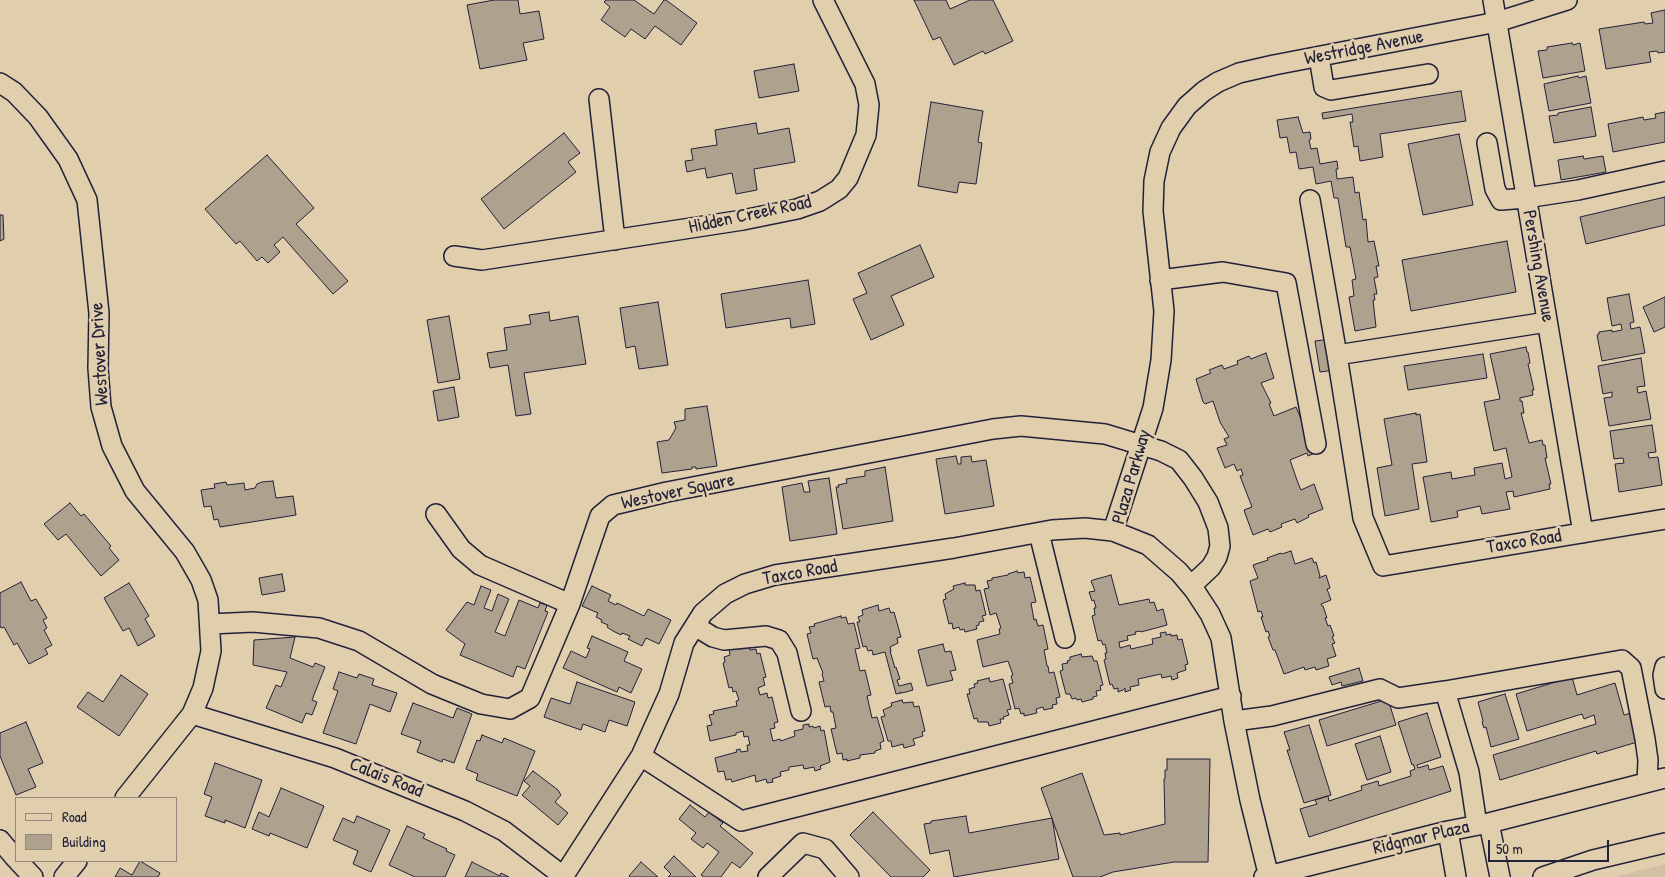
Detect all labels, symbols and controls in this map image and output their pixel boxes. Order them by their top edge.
street label: Westridge Avenue [1303,25,1425,71]
street label: Hidden Creek Road [687,191,813,239]
street label: Pershing Avenue [1517,208,1559,324]
street label: Westover Drive [86,302,114,406]
street label: Plaza Parkway [1108,427,1156,527]
street label: Westover Square [619,469,737,515]
street label: Taxco Road [1485,525,1563,559]
street label: Taxco Road [761,555,839,591]
street label: Calais Road [346,753,426,803]
legend [15,797,178,862]
text: Road [62,806,87,827]
street label: Ridgmar Plaza [1371,816,1471,860]
scale bar [1490,830,1611,862]
text: Building [62,831,106,852]
text: 50 m [1496,838,1523,859]

